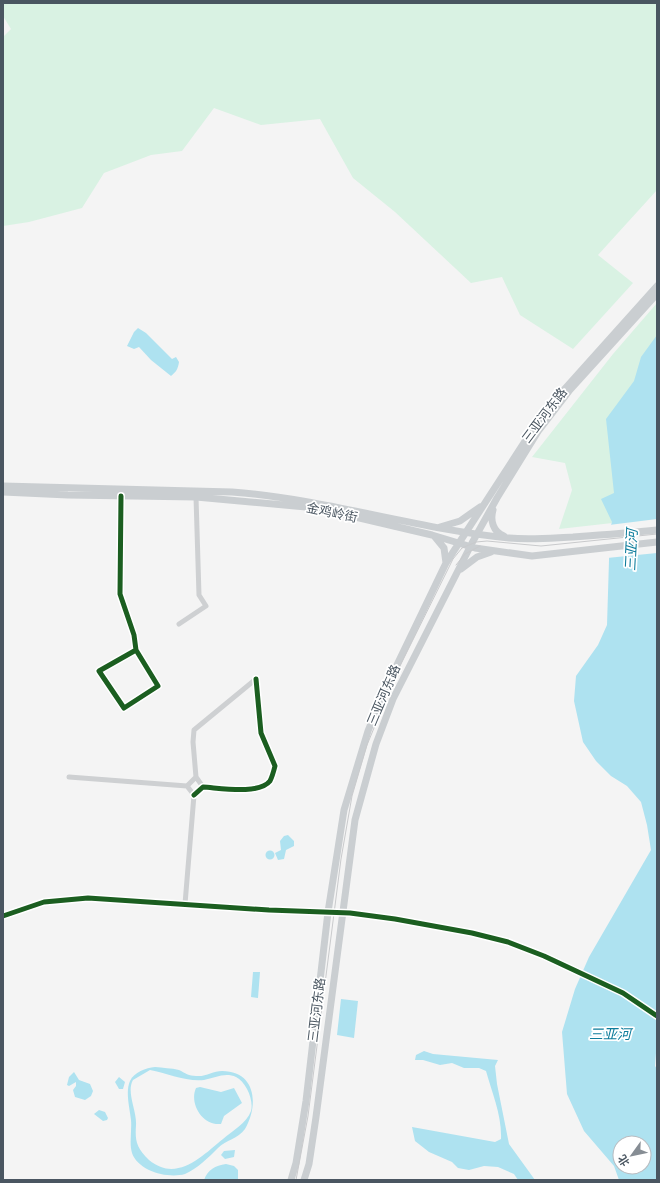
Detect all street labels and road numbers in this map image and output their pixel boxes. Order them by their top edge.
street label: 三亚河东路 [518,384,570,446]
street label: 金鸡岭街 [305,499,359,525]
street label: 三亚河东路 [363,662,403,728]
street label: 三亚河东路 [304,977,328,1043]

